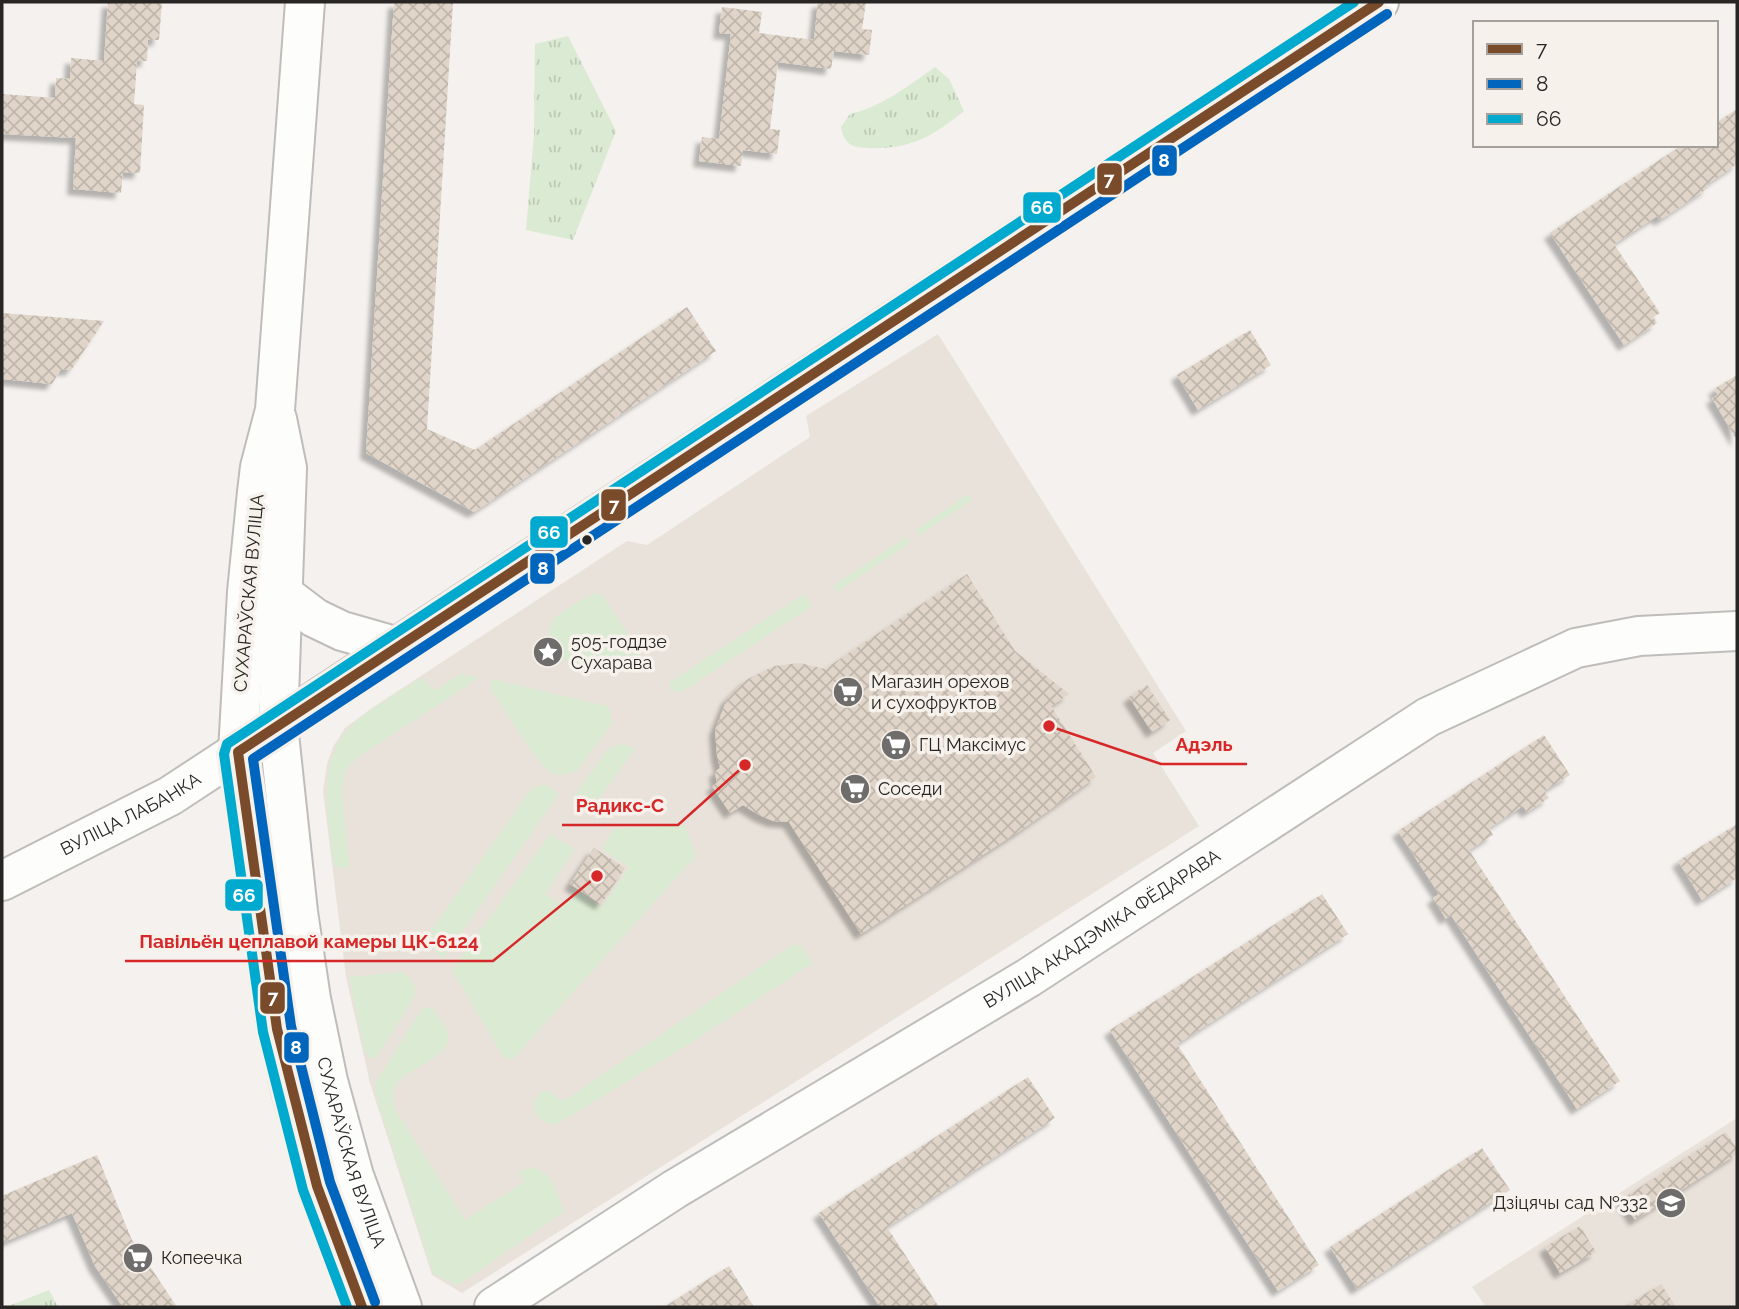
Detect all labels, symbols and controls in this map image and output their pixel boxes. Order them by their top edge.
legend [1473,21,1718,147]
text: 7 [1536,36,1548,61]
text: 8 [1536,71,1548,96]
text: 66 [1536,106,1561,131]
line badge: 8 [1151,144,1178,177]
text: 8 [1158,149,1170,171]
line badge: 7 [1096,162,1123,196]
text: 7 [1104,168,1115,190]
line badge: 66 [1022,191,1062,224]
text: 66 [1030,196,1054,218]
line badge: 7 [600,488,627,522]
street label: СУХАРАЎСКАЯ ВУЛІЦА [229,493,268,693]
text: 7 [609,494,620,516]
line badge: 66 [529,515,569,549]
text: 66 [537,521,561,543]
unlabelled marker [580,533,594,547]
line badge: 8 [529,552,556,585]
text: 8 [537,557,549,579]
place label: 505-годдзе Сухарава [571,631,667,673]
place icon: 505-годдзе Сухарава [531,635,565,669]
place label: Магазин орехов и сухофруктов [871,671,1009,713]
supermarket icon: Магазин орехов и сухофруктов [831,675,865,709]
callout: Адэль [1161,724,1247,764]
supermarket icon: ГЦ Максімус [879,728,913,762]
text: Адэль [1175,733,1233,755]
place label: ГЦ Максімус [919,734,1026,755]
street label: ВУЛІЦА ЛАБАНКА [57,768,204,860]
supermarket icon: Соседи [838,772,872,806]
place label: Соседи [878,778,943,799]
callout: Радикс-С [562,785,678,825]
text: Радикс-С [576,794,664,816]
street label: ВУЛІЦА АКАДЭМІКА ФЁДАРАВА [980,845,1224,1012]
line badge: 66 [224,878,264,912]
text: 66 [232,884,256,906]
callout: Павільён цеплавой камеры ЦК-6124 [125,921,493,961]
text: Павільён цеплавой камеры ЦК-6124 [139,930,479,952]
line badge: 7 [259,981,286,1015]
text: 7 [268,986,279,1008]
line badge: 8 [283,1031,310,1064]
text: 8 [290,1036,302,1058]
street label: СУХАРАЎСКАЯ ВУЛІЦА [313,1055,390,1251]
school or university icon: Дзіцячы сад №332 [1654,1186,1688,1220]
place label: Дзіцячы сад №332 [1493,1192,1648,1213]
supermarket icon: Копеечка [121,1241,155,1275]
place label: Копеечка [161,1247,242,1268]

